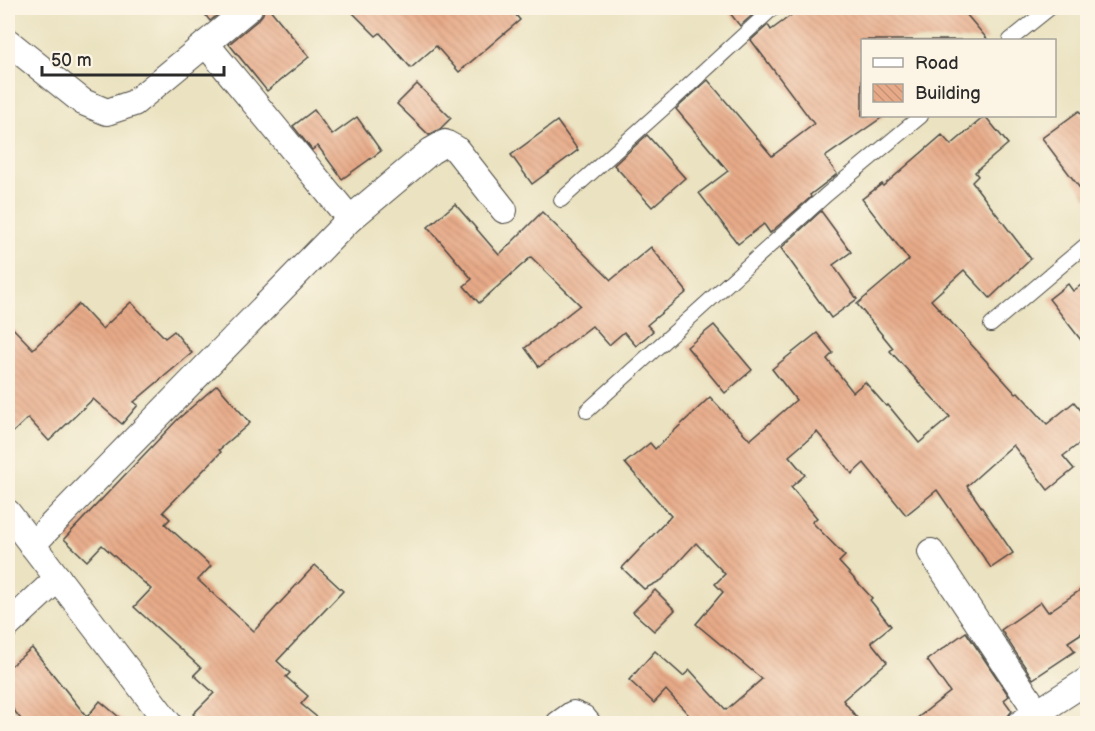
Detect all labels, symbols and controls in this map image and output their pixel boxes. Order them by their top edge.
scale bar [42,39,224,77]
legend [861,39,1056,117]
text: 50 m [51,50,92,71]
text: Road [915,53,959,74]
text: Building [915,83,981,104]

